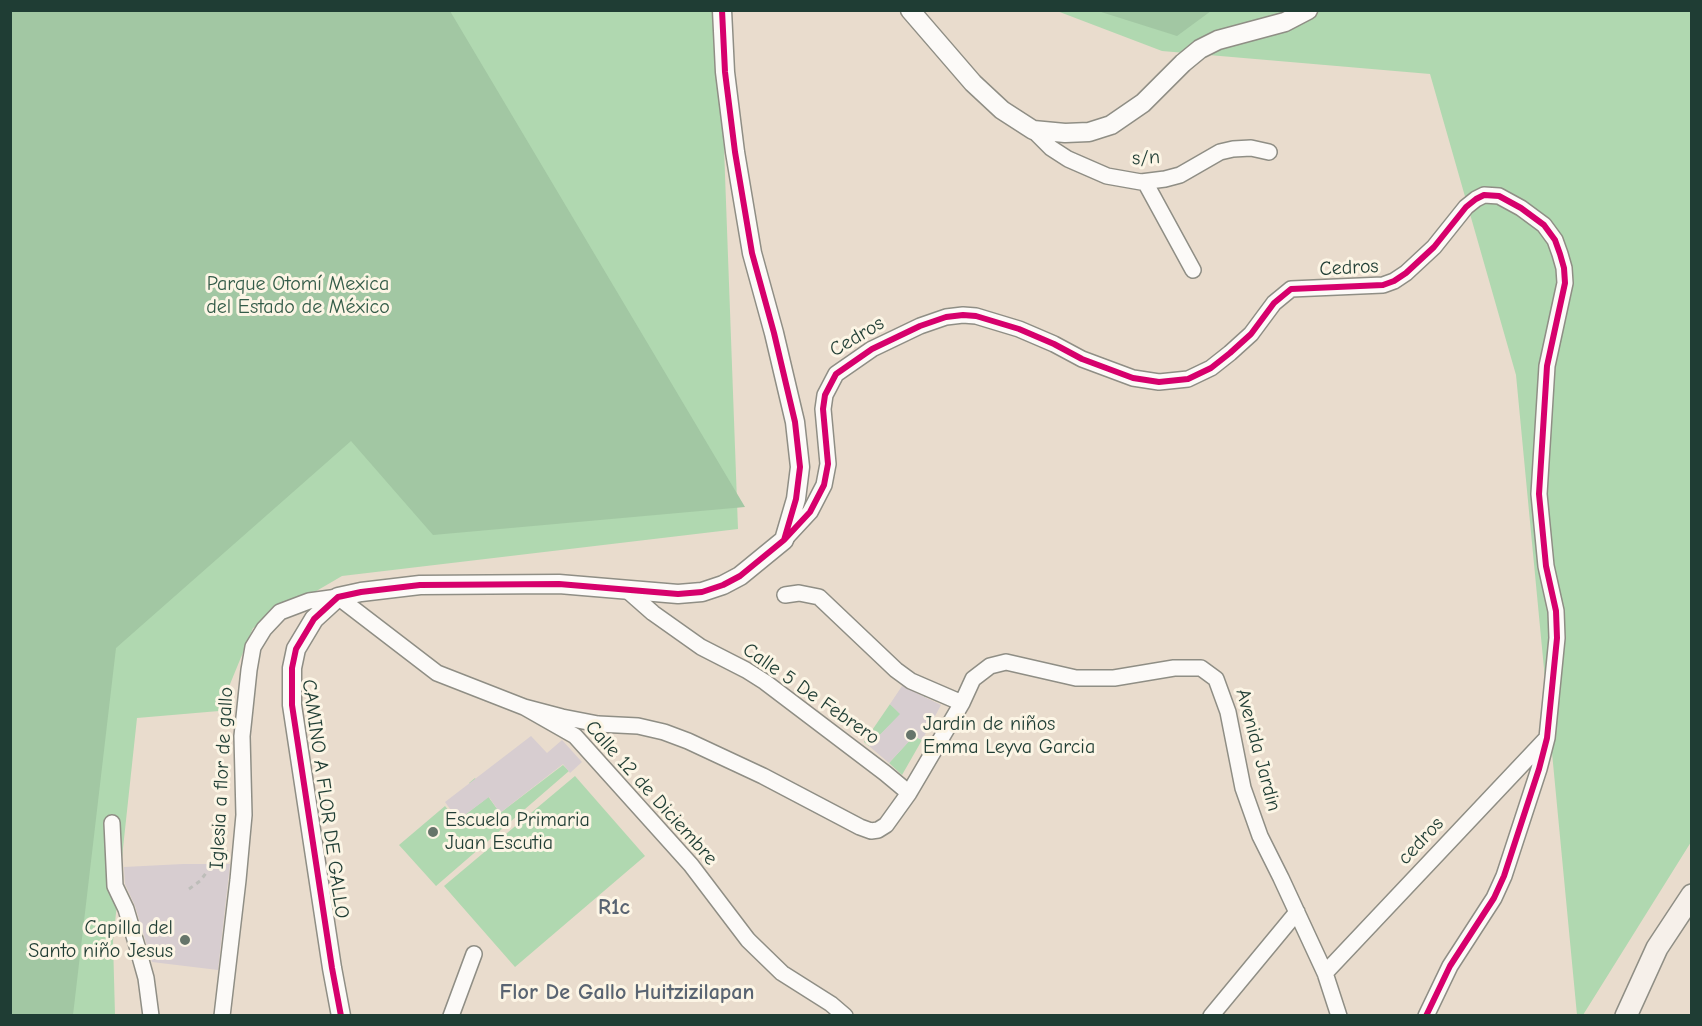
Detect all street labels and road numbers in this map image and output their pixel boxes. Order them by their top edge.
street label: s/n [1131,145,1161,171]
street label: Cedros [1319,254,1379,282]
street label: Cedros [825,311,889,363]
street label: Calle 5 De Febrero [738,638,884,750]
street label: CAMINO A FLOR DE GALLO [296,678,354,920]
street label: Iglesia a flor de gallo [205,686,239,870]
street label: Avenida Jardin [1230,686,1286,814]
street label: Calle 12 de Diciembre [580,716,722,870]
street label: cedros [1393,812,1449,870]

